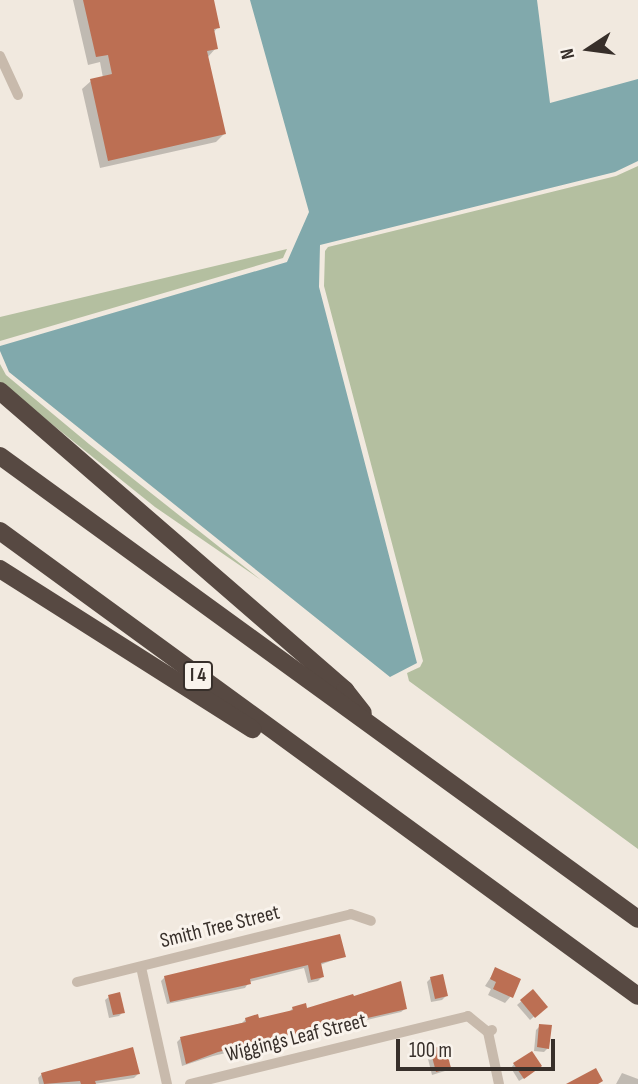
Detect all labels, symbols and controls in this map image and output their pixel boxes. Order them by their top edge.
north arrow [554,14,624,84]
text: N [556,46,580,61]
road number: I 4 [182,660,214,692]
street label: Smith Tree Street [158,900,282,954]
street label: Wiggings Leaf Street [223,1008,369,1068]
scale bar [400,1024,559,1068]
text: 100 m [409,1038,452,1063]

